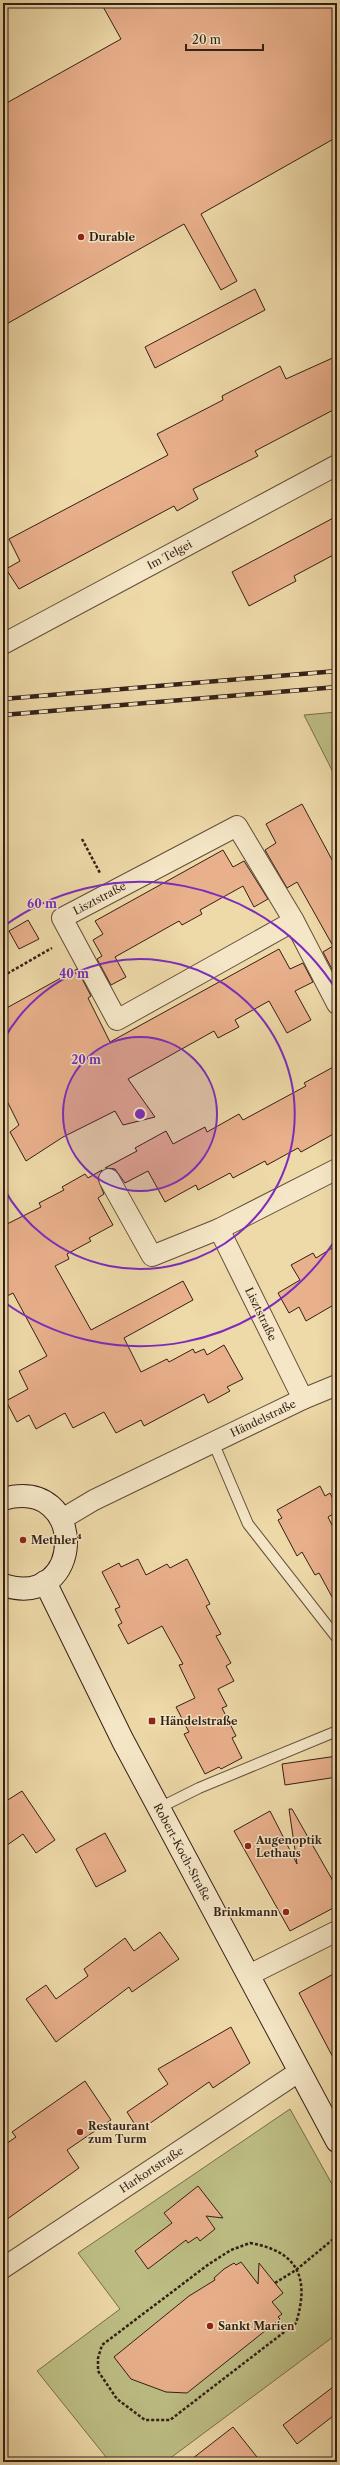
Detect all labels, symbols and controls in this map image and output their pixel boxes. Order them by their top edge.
scale bar [186,26,263,52]
text: 20 m [192,32,221,47]
place label: Durable [89,230,136,244]
marker: Durable [76,232,86,242]
street label: Im Telgei [145,537,195,572]
street label: Lisztstraße [71,879,128,918]
text: 60 m [27,896,57,911]
text: 40 m [59,966,89,981]
text: 20 m [71,1052,101,1067]
centre of rings [133,1107,147,1121]
street label: Lisztstraße [242,1285,280,1343]
street label: Händelstraße [228,1397,298,1440]
place label: Methler⁴ [31,1533,82,1547]
marker: Methler⁴ [18,1535,28,1545]
place label: Händelstraße [160,1714,238,1728]
marker: Händelstraße [147,1716,157,1726]
street label: Robert-Koch-Straße [151,1801,214,1903]
place label: Augenoptik Lethaus [255,1833,323,1860]
marker: Augenoptik Lethaus [243,1841,253,1851]
place label: Brinkmann [213,1905,278,1919]
marker: Brinkmann [281,1907,291,1917]
place label: Restaurant zum Turm [88,2119,150,2146]
marker: Restaurant zum Turm [75,2127,85,2137]
street label: Harkortstraße [117,2143,186,2196]
place label: Sankt Marien [218,2319,295,2333]
marker: Sankt Marien [205,2321,215,2331]

